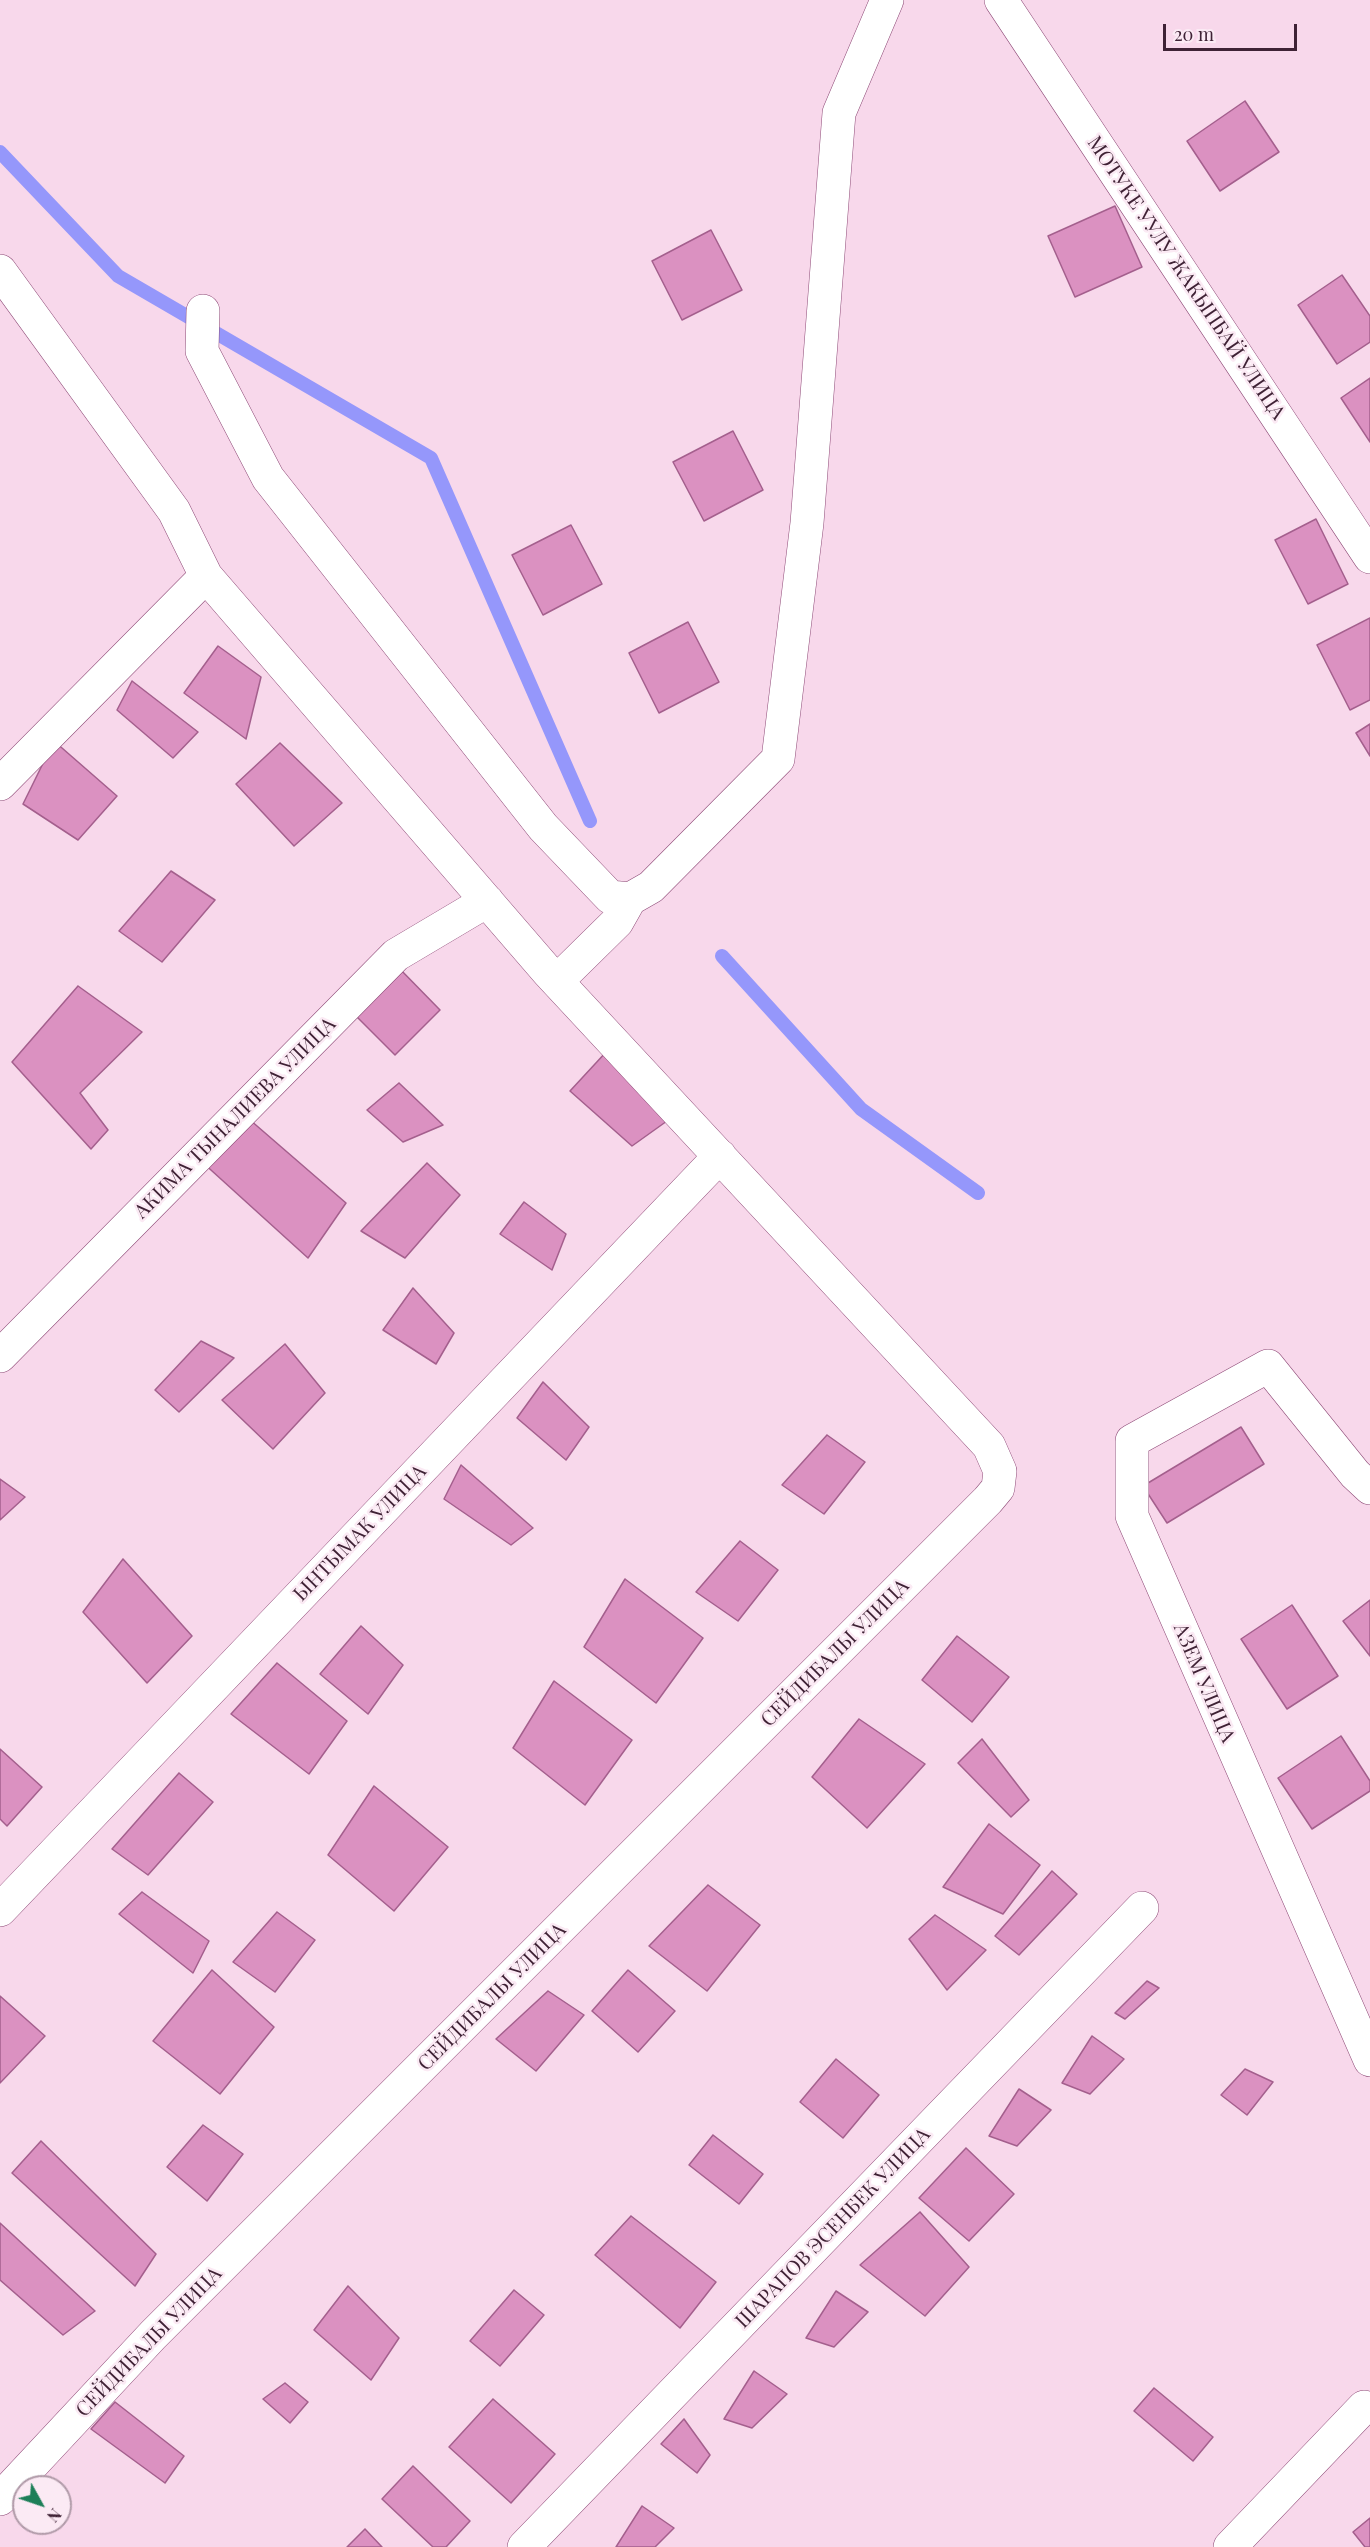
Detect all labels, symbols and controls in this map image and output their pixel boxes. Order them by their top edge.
scale bar [1166,12,1300,50]
text: 20 m [1174,22,1214,46]
street label: МОТУКЕ УУЛУ ЖАКЫПБАЙ УЛИЦА [1082,132,1290,424]
street label: АКИМА ТЫНАЛИЕВА УЛИЦА [129,1012,341,1224]
street label: ЫНТЫМАК УЛИЦА [289,1460,431,1606]
street label: СЕЙДИБАЛЫ УЛИЦА [756,1574,914,1732]
street label: АЗЕМ УЛИЦА [1168,1620,1240,1746]
street label: СЕЙДИБАЛЫ УЛИЦА [413,1918,571,2076]
street label: ШАРАПОВ ЭСЕНБЕК УЛИЦА [731,2123,935,2333]
street label: СЕЙДИБАЛЫ УЛИЦА [71,2262,227,2422]
north arrow [12,2475,72,2535]
text: N [43,2504,66,2527]

